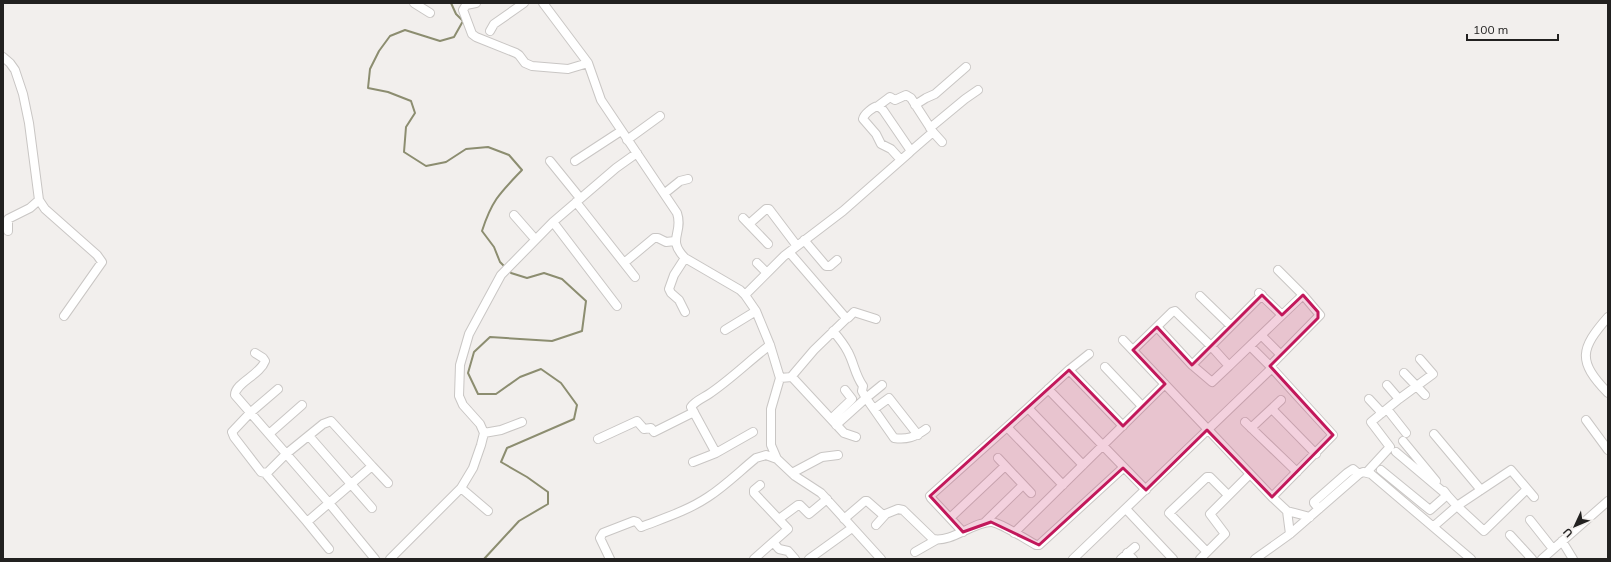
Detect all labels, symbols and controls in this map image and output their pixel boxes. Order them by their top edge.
scale bar [1467,16,1558,42]
text: 100 m [1473,22,1508,37]
north arrow [1555,506,1595,546]
text: U [1560,525,1576,541]

